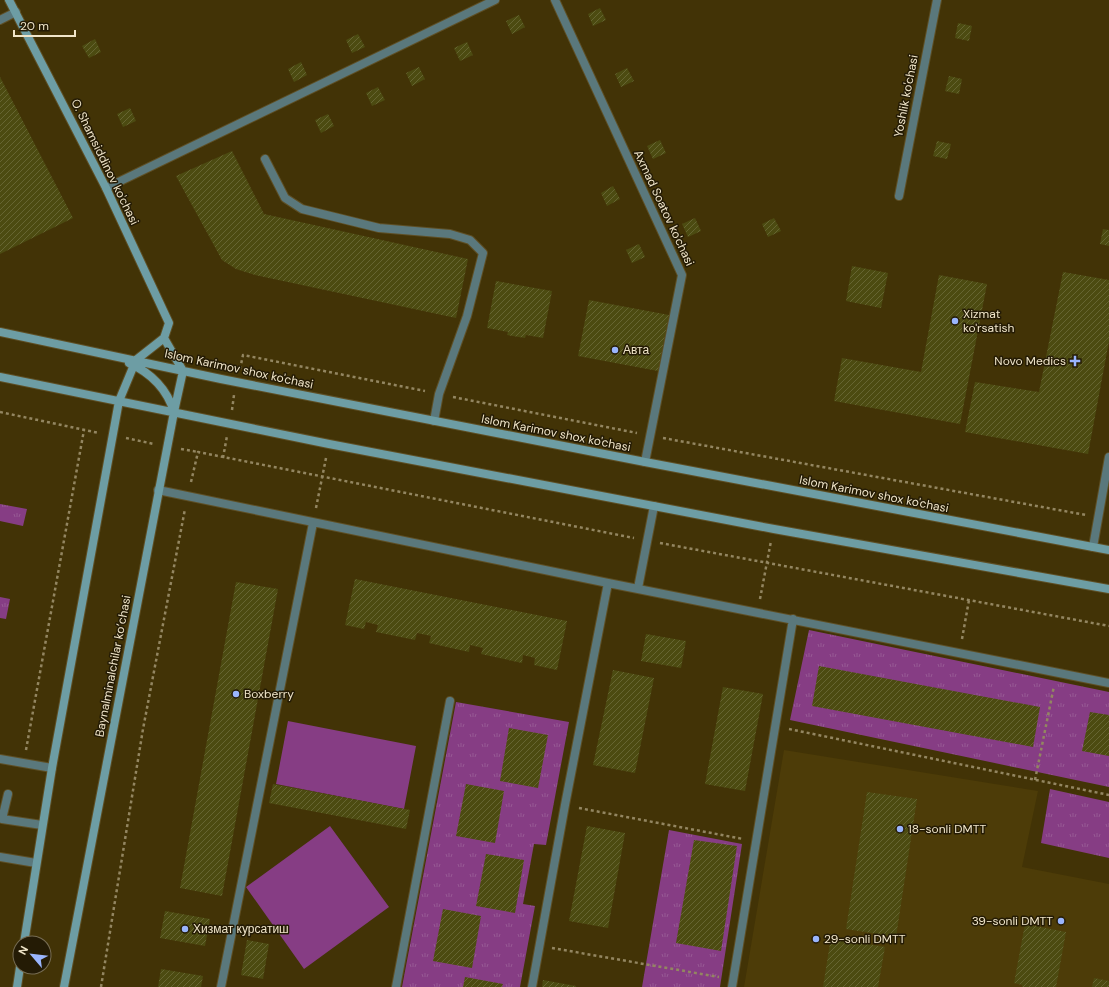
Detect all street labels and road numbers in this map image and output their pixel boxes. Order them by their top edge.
street label: Yoshlik ko'chasi [890,53,922,139]
street label: O. Shamsiddinov ko'chasi [67,96,143,228]
street label: Axmad Soatov ko'chasi [630,148,698,269]
street label: Islom Karimov shox ko'chasi [163,345,315,393]
street label: Islom Karimov shox ko'chasi [480,411,632,455]
street label: Islom Karimov shox ko'chasi [798,472,950,516]
street label: Baynalminalchilar ko’chasi [91,594,135,738]

